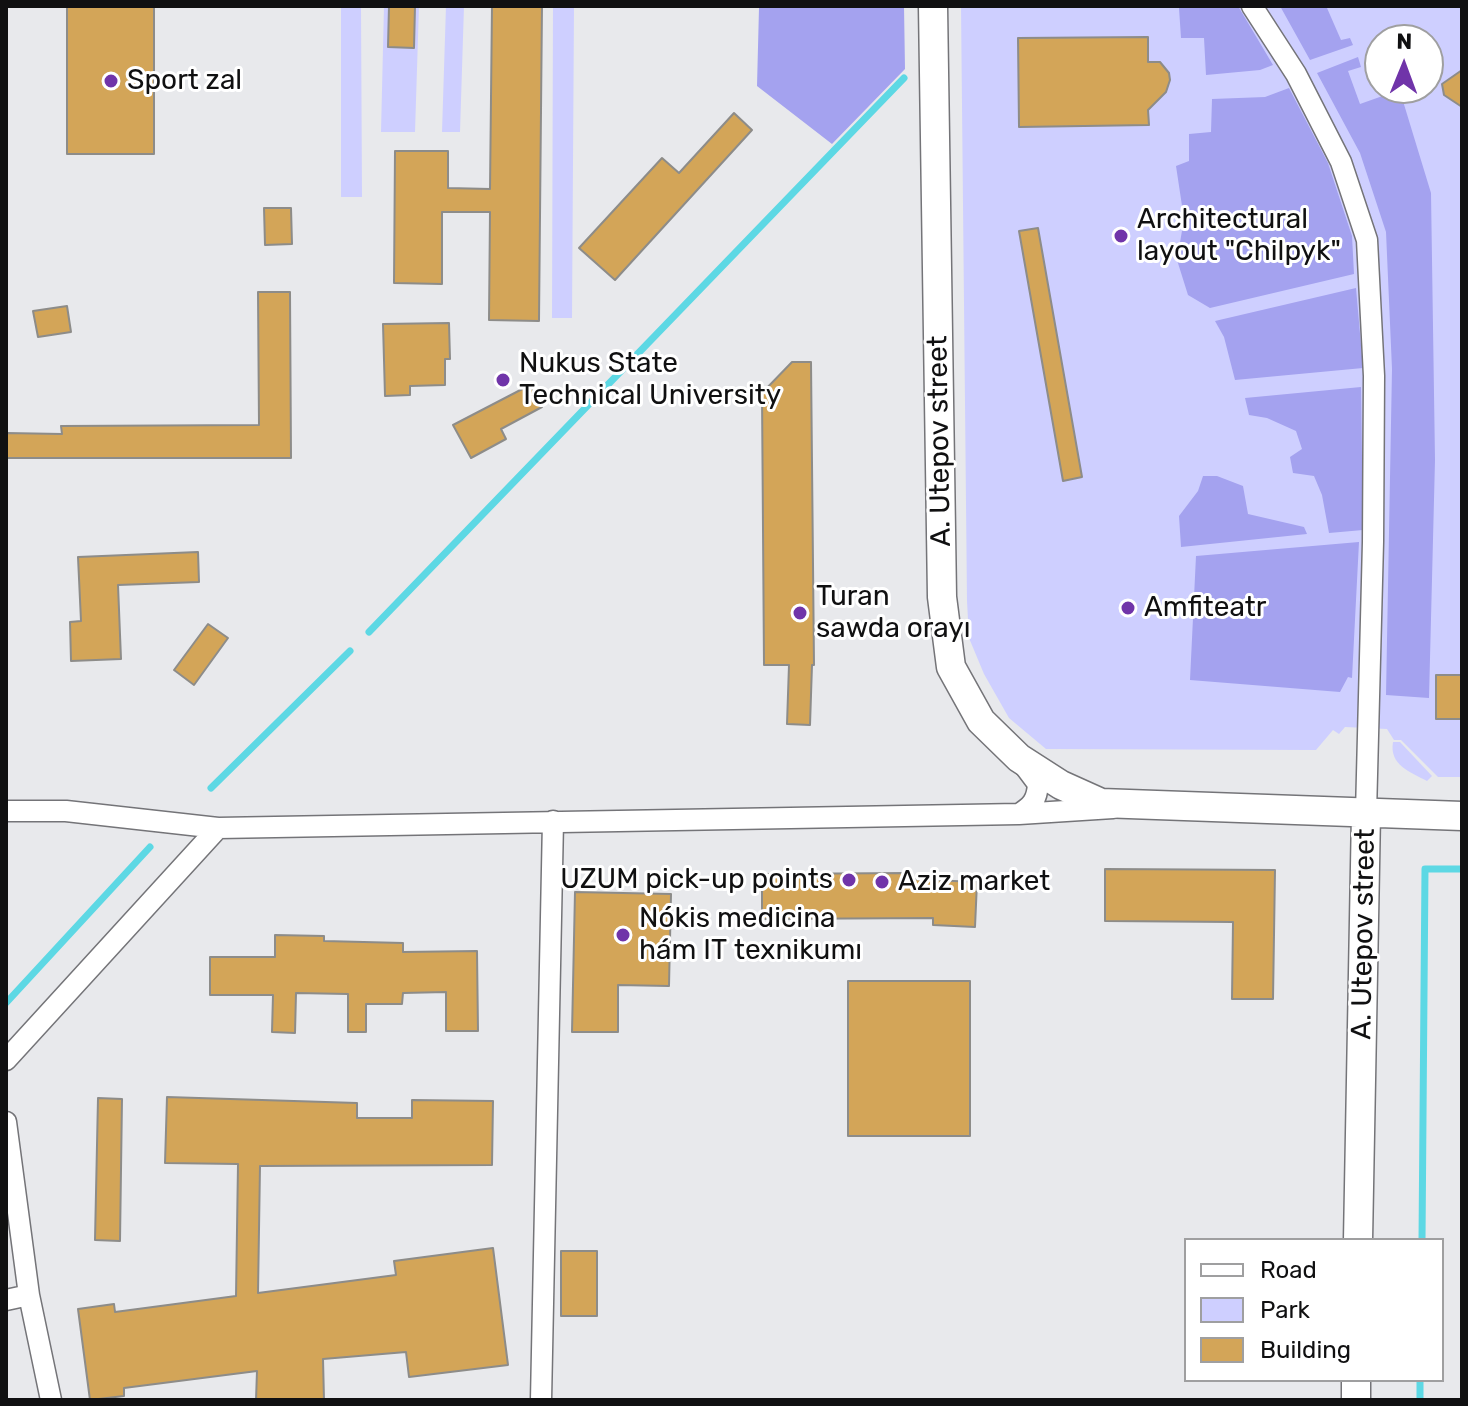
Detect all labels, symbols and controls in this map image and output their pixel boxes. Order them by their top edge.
north arrow [1364,24,1444,104]
text: N [1396,28,1413,55]
place label: Sport zal [127,64,242,98]
marker: Sport zal [102,72,120,90]
place label: Architectural layout "Chilpyk" [1137,203,1341,269]
marker: Architectural layout "Chilpyk" [1112,227,1130,245]
street label: A. Utepov street [921,335,959,547]
place label: Nukus State Technical University [519,347,781,413]
marker: Nukus State Technical University [494,371,512,389]
place label: Turan sawda orayı [816,580,971,646]
place label: Amfiteatr [1144,591,1266,625]
marker: Amfiteatr [1119,599,1137,617]
marker: Turan sawda orayı [791,604,809,622]
street label: A. Utepov street [1345,828,1383,1040]
place label: UZUM pick-up points [560,863,833,897]
place label: Aziz market [898,865,1050,899]
marker: UZUM pick-up points [840,871,858,889]
marker: Aziz market [873,873,891,891]
place label: Nókis medicina hám IT texnikumı [639,902,862,968]
marker: Nókis medicina hám IT texnikumı [614,926,632,944]
legend [1184,1238,1444,1382]
text: Road [1260,1256,1317,1284]
text: Park [1260,1296,1310,1324]
text: Building [1260,1336,1351,1364]

